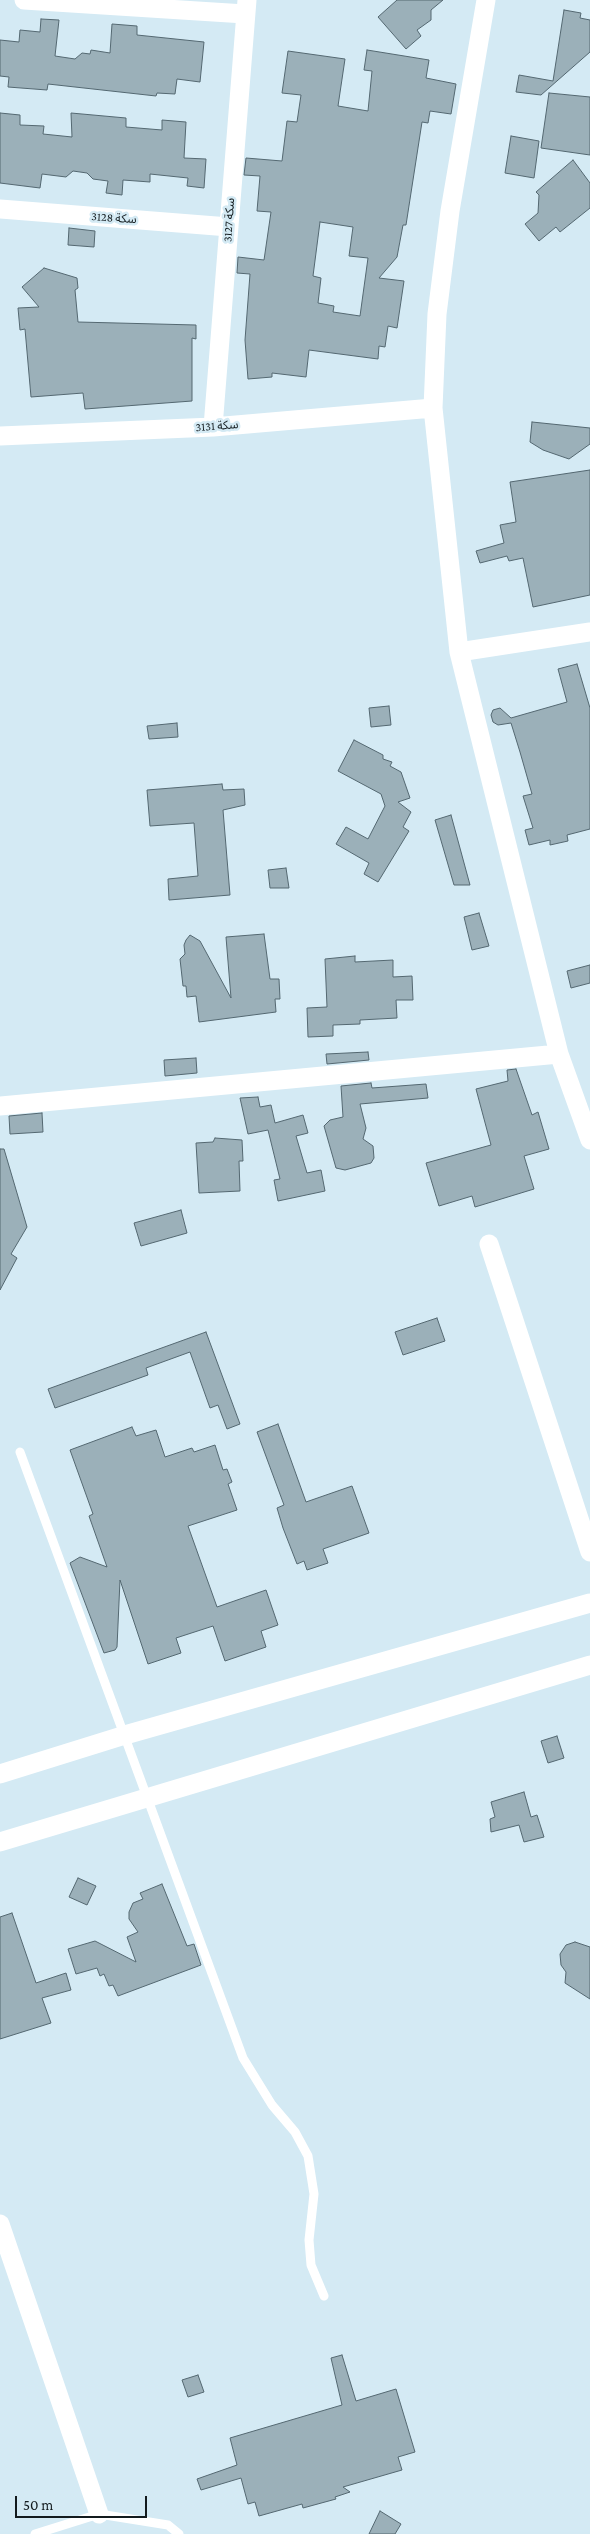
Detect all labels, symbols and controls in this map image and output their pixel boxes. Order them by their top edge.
street label: سكة 3127 [220,197,238,243]
street label: سكة 3128 [91,209,137,227]
street label: سكة 3131 [195,417,239,435]
scale bar [18,2486,150,2518]
text: 50 m [23,2497,53,2513]

